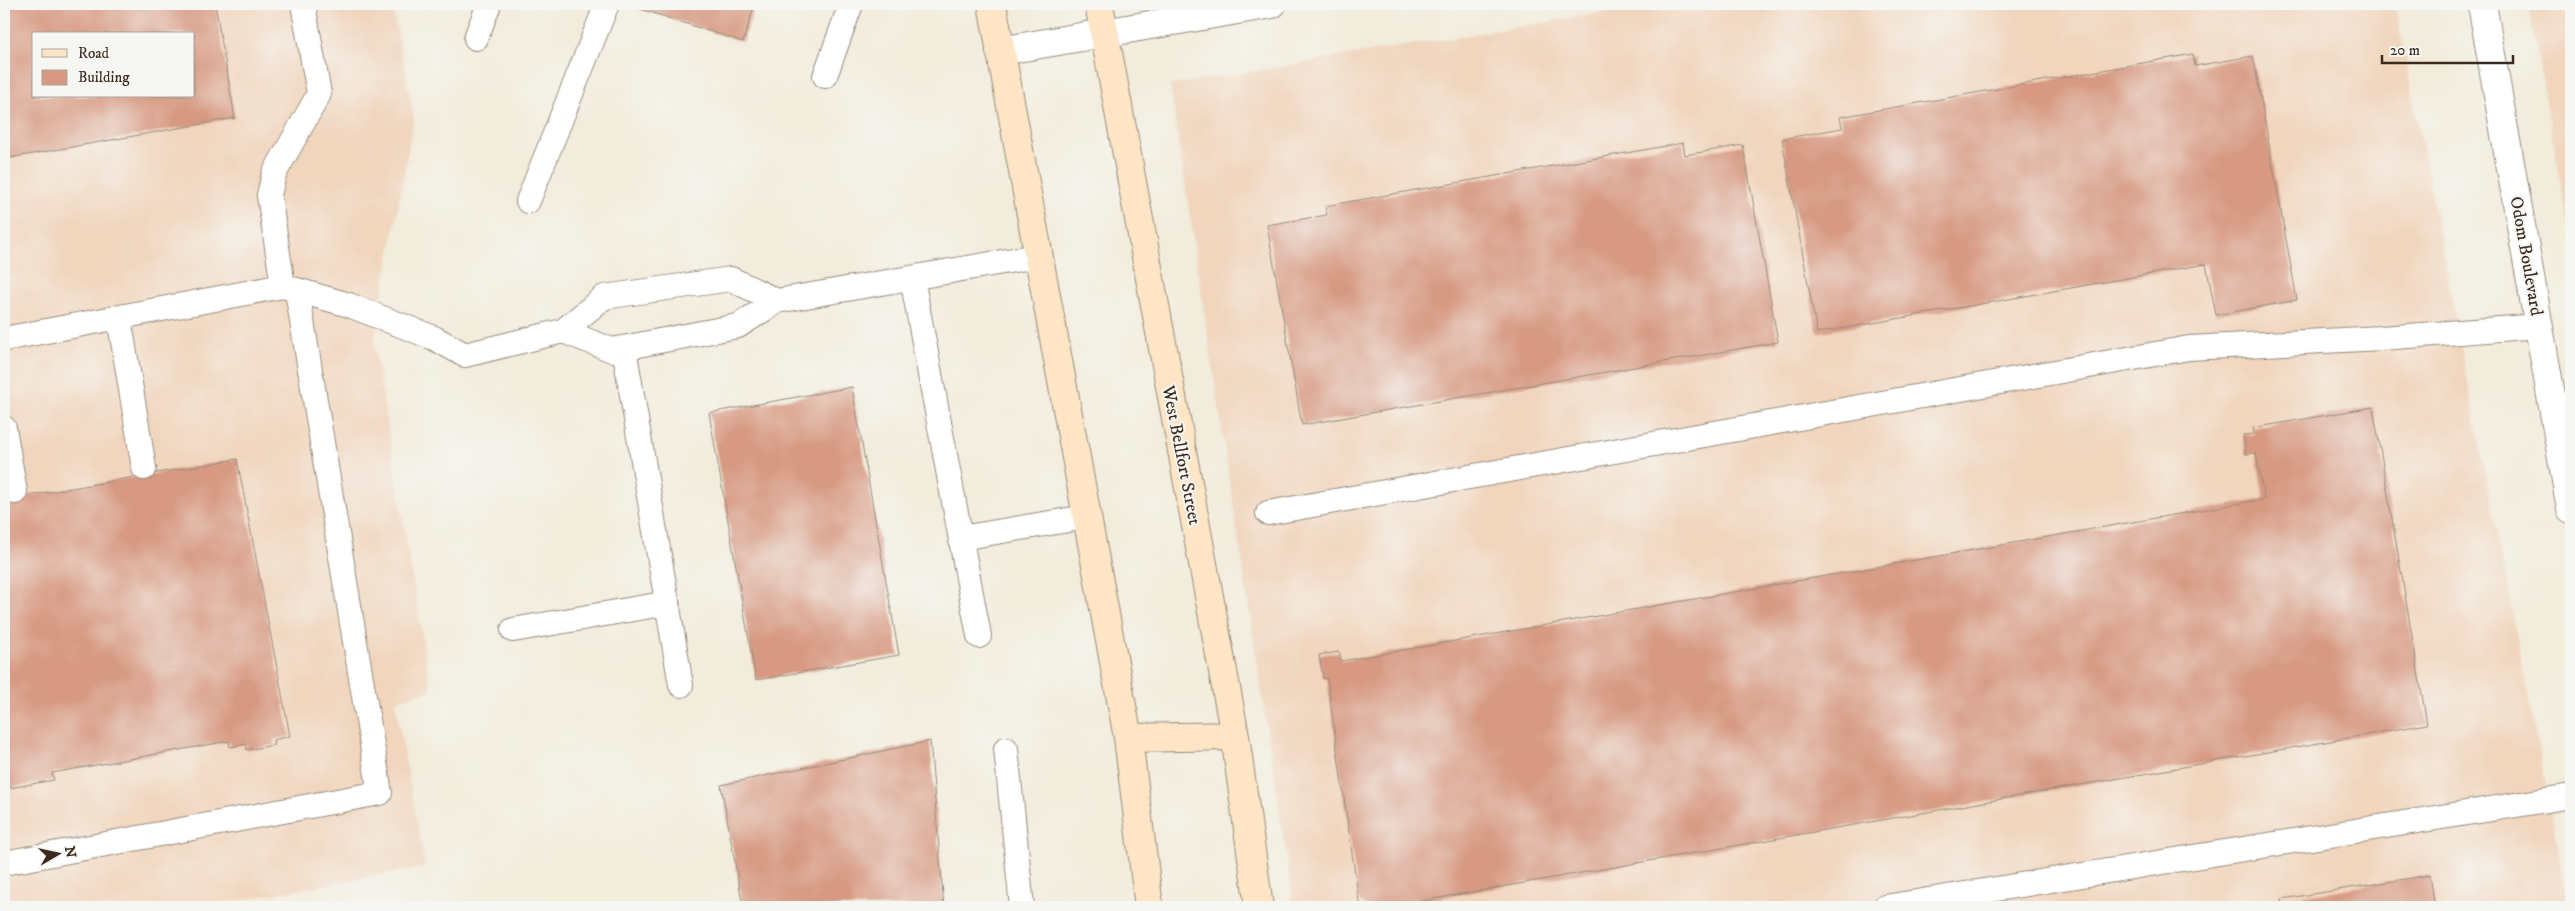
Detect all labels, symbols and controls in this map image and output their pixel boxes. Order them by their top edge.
legend [32,32,195,98]
scale bar [2382,32,2514,64]
text: 20 m [2390,41,2420,60]
text: Road [78,44,110,63]
text: Building [78,68,130,87]
street label: Odom Boulevard [2505,195,2547,318]
street label: West Bellfort Street [1157,383,1205,527]
north arrow [32,828,82,878]
text: N [60,845,80,860]

